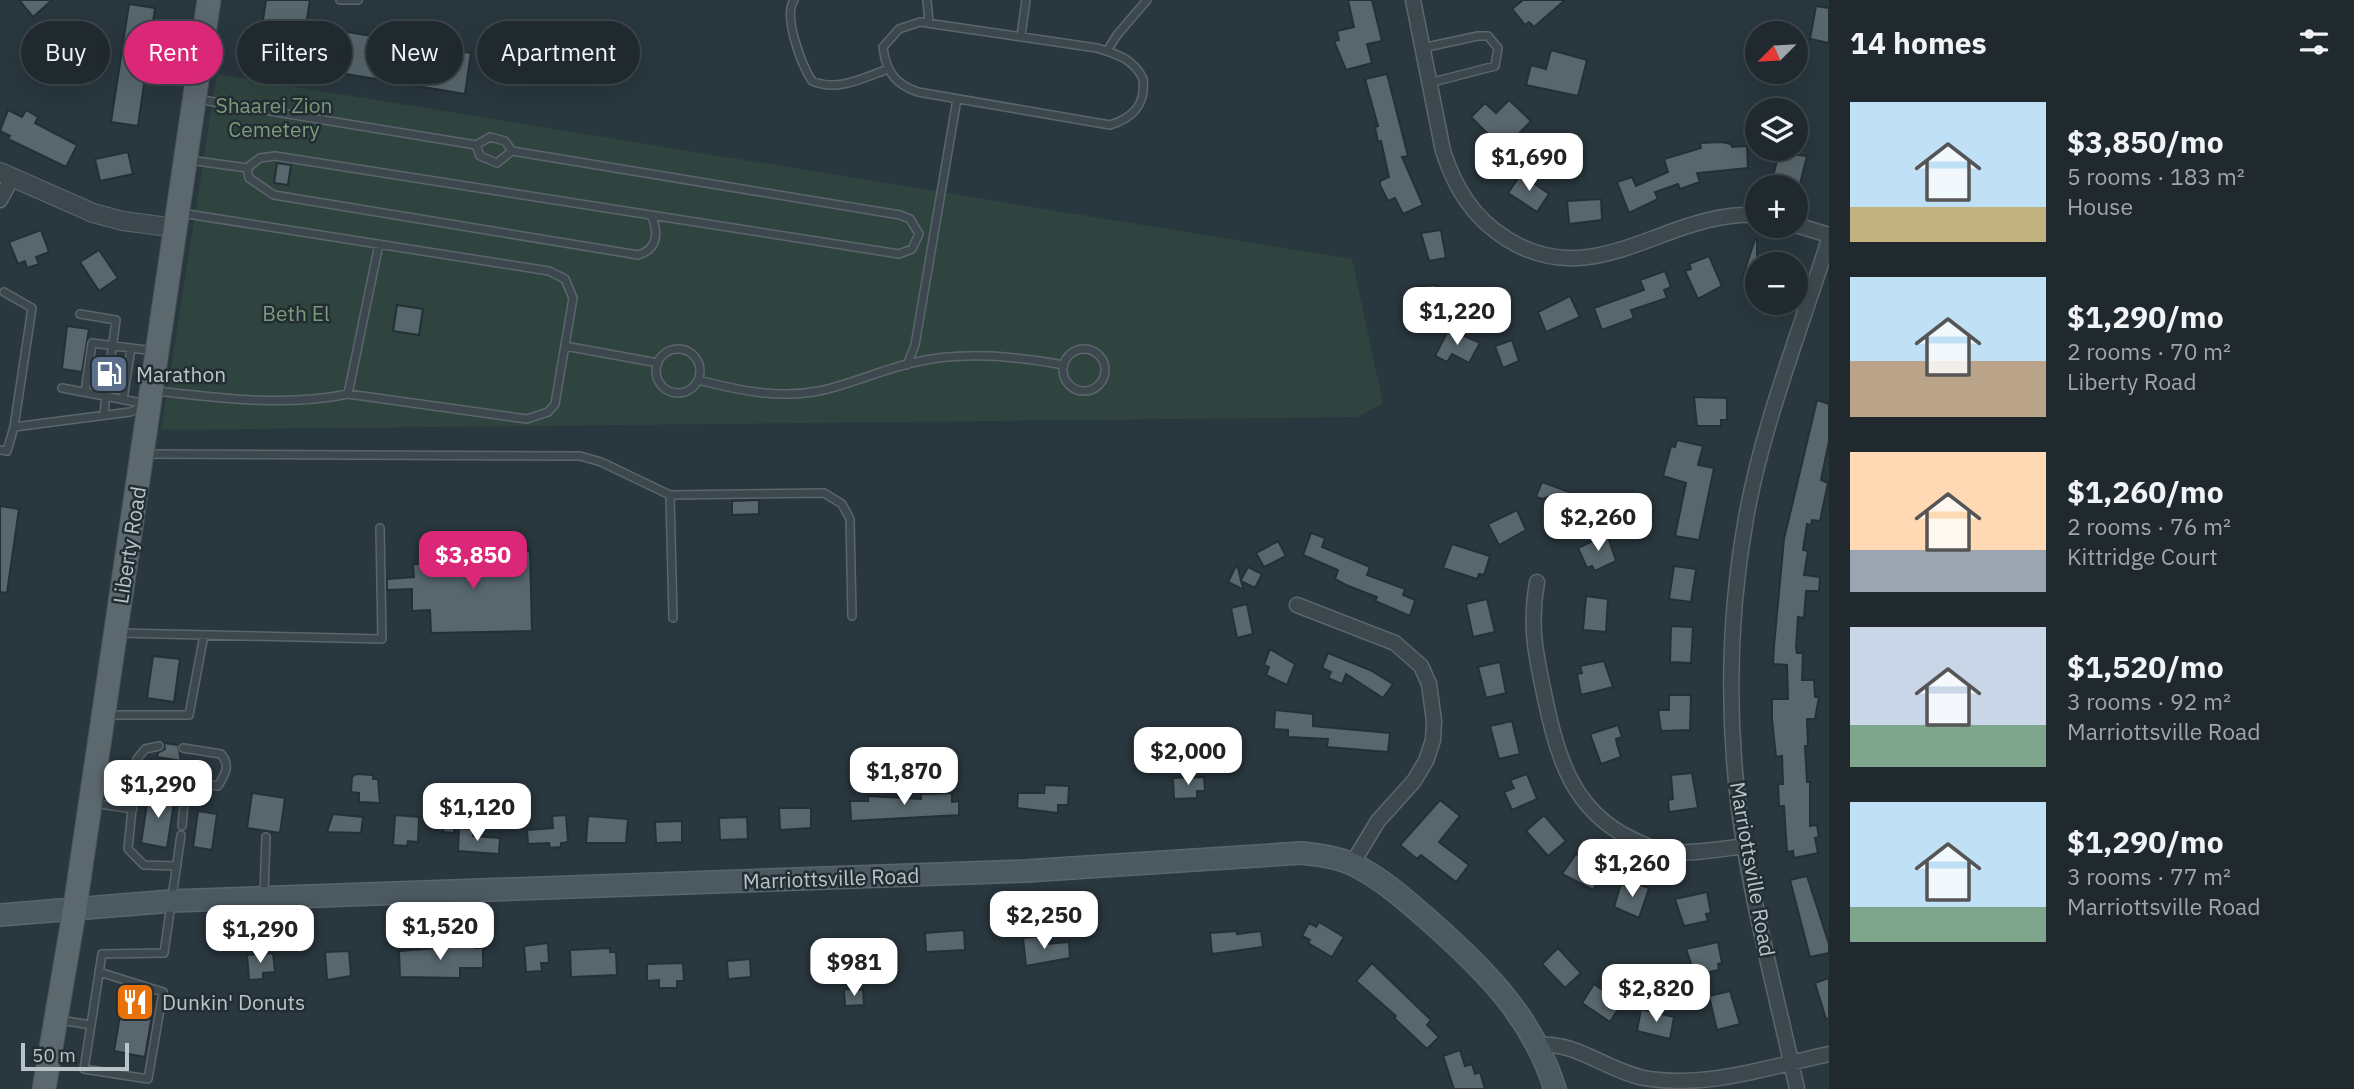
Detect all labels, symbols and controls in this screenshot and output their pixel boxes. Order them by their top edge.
chip: Buy [21,21,110,84]
chip: Rent [124,21,223,84]
chip: Filters [237,21,352,84]
chip: New [366,21,463,84]
chip: Apartment [477,21,640,84]
north arrow [1745,21,1808,84]
map controls [1745,21,1808,315]
text: 14 homes [1850,23,1987,62]
icon: filters [2295,23,2333,61]
park label: Shaarei Zion Cemetery [215,91,333,143]
button: layers [1745,98,1808,161]
text: $3,850/mo [2067,122,2224,161]
icon: home [1906,130,1990,214]
pin: $1,690 [1472,134,1586,193]
text: $1,690 [1491,141,1567,171]
text: 5 rooms · 183 m² [2067,161,2245,191]
button: + [1745,175,1808,238]
text: House [2067,191,2133,221]
button: − [1745,252,1808,315]
pin: $1,220 [1400,288,1514,347]
text: $1,220 [1419,295,1495,325]
text: $1,290/mo [2067,297,2224,336]
park label: Beth El [262,299,330,327]
icon: home [1906,305,1990,389]
text: 2 rooms · 70 m² [2067,336,2231,366]
fuel station icon: Marathon [88,353,130,395]
place label: Marathon [136,360,226,388]
text: Liberty Road [2067,366,2197,396]
text: $1,260/mo [2067,472,2224,511]
icon: home [1906,480,1990,564]
street label: Liberty Road [106,484,152,606]
pin: $2,260 [1541,494,1655,553]
text: $2,260 [1560,501,1636,531]
text: 2 rooms · 76 m² [2067,511,2231,541]
pin: $3,850 [416,532,530,591]
text: $3,850 [435,539,511,569]
text: Kittridge Court [2067,541,2218,571]
text: $1,520/mo [2067,647,2224,686]
icon: home [1906,655,1990,739]
text: 3 rooms · 92 m² [2067,686,2231,716]
text: Marriottsville Road [2067,716,2261,746]
pin: $2,000 [1131,728,1245,787]
text: $2,000 [1150,735,1226,765]
pin: $1,870 [847,748,961,807]
text: $1,870 [866,755,942,785]
pin: $1,290 [101,760,215,820]
text: $1,290 [120,768,196,798]
street label: Marriottsville Road [1724,779,1782,959]
pin: $1,120 [420,784,534,843]
text: $1,120 [439,791,515,821]
text: $1,290/mo [2067,822,2224,861]
icon: home [1906,830,1990,914]
pin: $1,260 [1575,839,1689,899]
text: $1,260 [1594,847,1670,877]
street label: Marriottsville Road [742,861,920,895]
text: 3 rooms · 77 m² [2067,861,2231,891]
text: Marriottsville Road [2067,891,2261,921]
pin: $2,250 [987,892,1101,951]
text: $2,250 [1006,899,1082,929]
pin: $1,520 [383,902,497,962]
pin: $1,290 [203,906,317,965]
text: $1,520 [402,910,478,940]
text: $1,290 [222,913,298,943]
pin: $981 [813,939,895,998]
text: $981 [826,946,882,976]
pin: $2,820 [1599,964,1713,1024]
text: $2,820 [1618,972,1694,1002]
restaurant icon: Dunkin' Donuts [114,981,156,1023]
place label: Dunkin' Donuts [162,988,305,1016]
scale bar [21,1040,130,1072]
text: 50 m [32,1043,76,1067]

